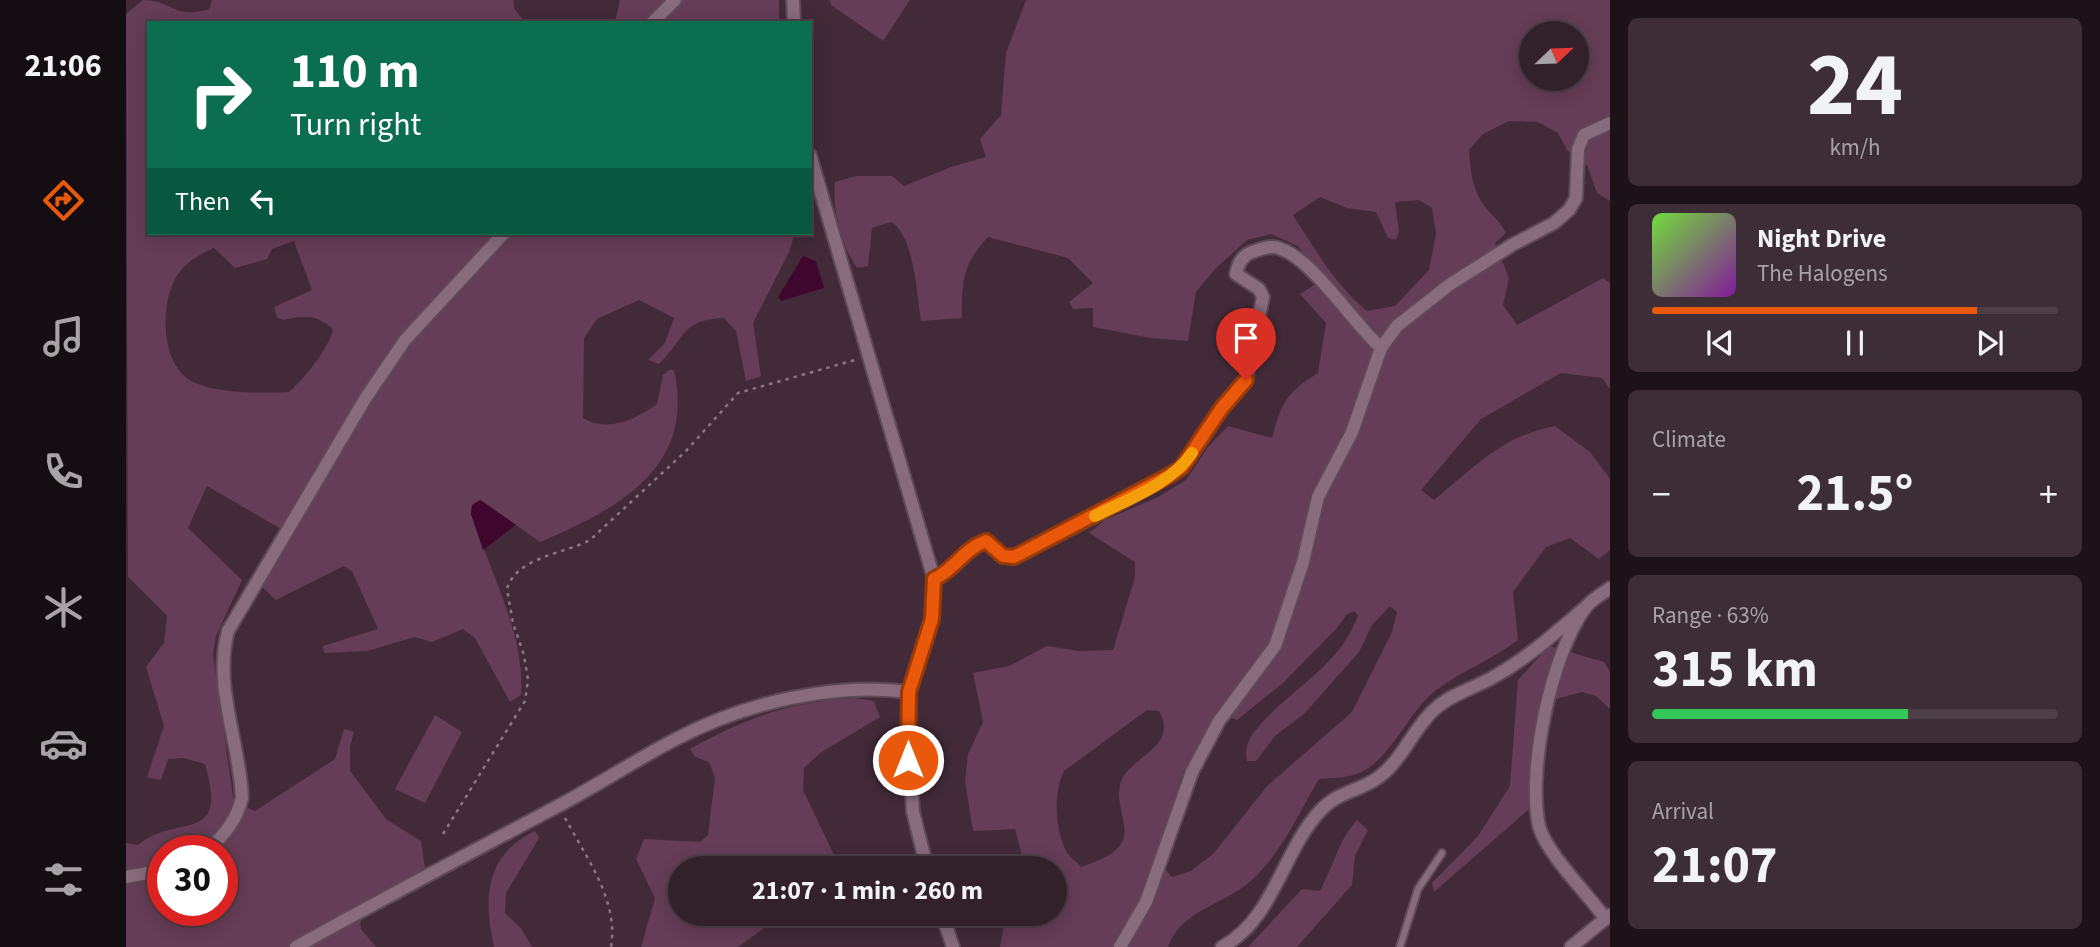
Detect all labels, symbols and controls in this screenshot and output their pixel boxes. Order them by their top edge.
north arrow [1519,21,1589,91]
map controls [1519,21,1589,91]
text: 24 [1807,21,1903,150]
text: 110 m [290,37,419,107]
text: 21:06 [24,43,102,89]
icon: right [175,49,266,140]
text: Turn right [290,102,421,148]
text: km/h [1829,131,1881,164]
icon: directions [39,176,88,225]
icon: left [244,182,282,220]
text: Then [175,183,230,220]
text: Night Drive [1757,220,1886,257]
text: The Halogens [1757,257,1888,290]
pin [1216,308,1276,380]
icon: music [39,312,88,361]
icon: arrive [1227,319,1265,357]
icon: previous [1701,324,1739,362]
icon: pause [1836,324,1874,362]
icon: next [1971,324,2009,362]
text: Climate [1652,423,1726,456]
icon: phone [39,447,88,496]
text: 21.5° [1797,457,1913,531]
text: − [1652,468,1671,522]
text: + [2039,468,2058,522]
icon: climate [39,583,88,632]
text: Range · 63% [1652,599,1769,632]
text: 315 km [1652,633,1818,707]
icon: car [39,719,88,768]
position arrow [871,723,945,797]
text: Arrival [1652,795,1714,828]
text: 21:07 [1652,829,1777,903]
speed limit sign: 30 [147,835,238,926]
icon: filters [39,855,88,904]
text: 21:07 · 1 min · 260 m [752,872,983,909]

